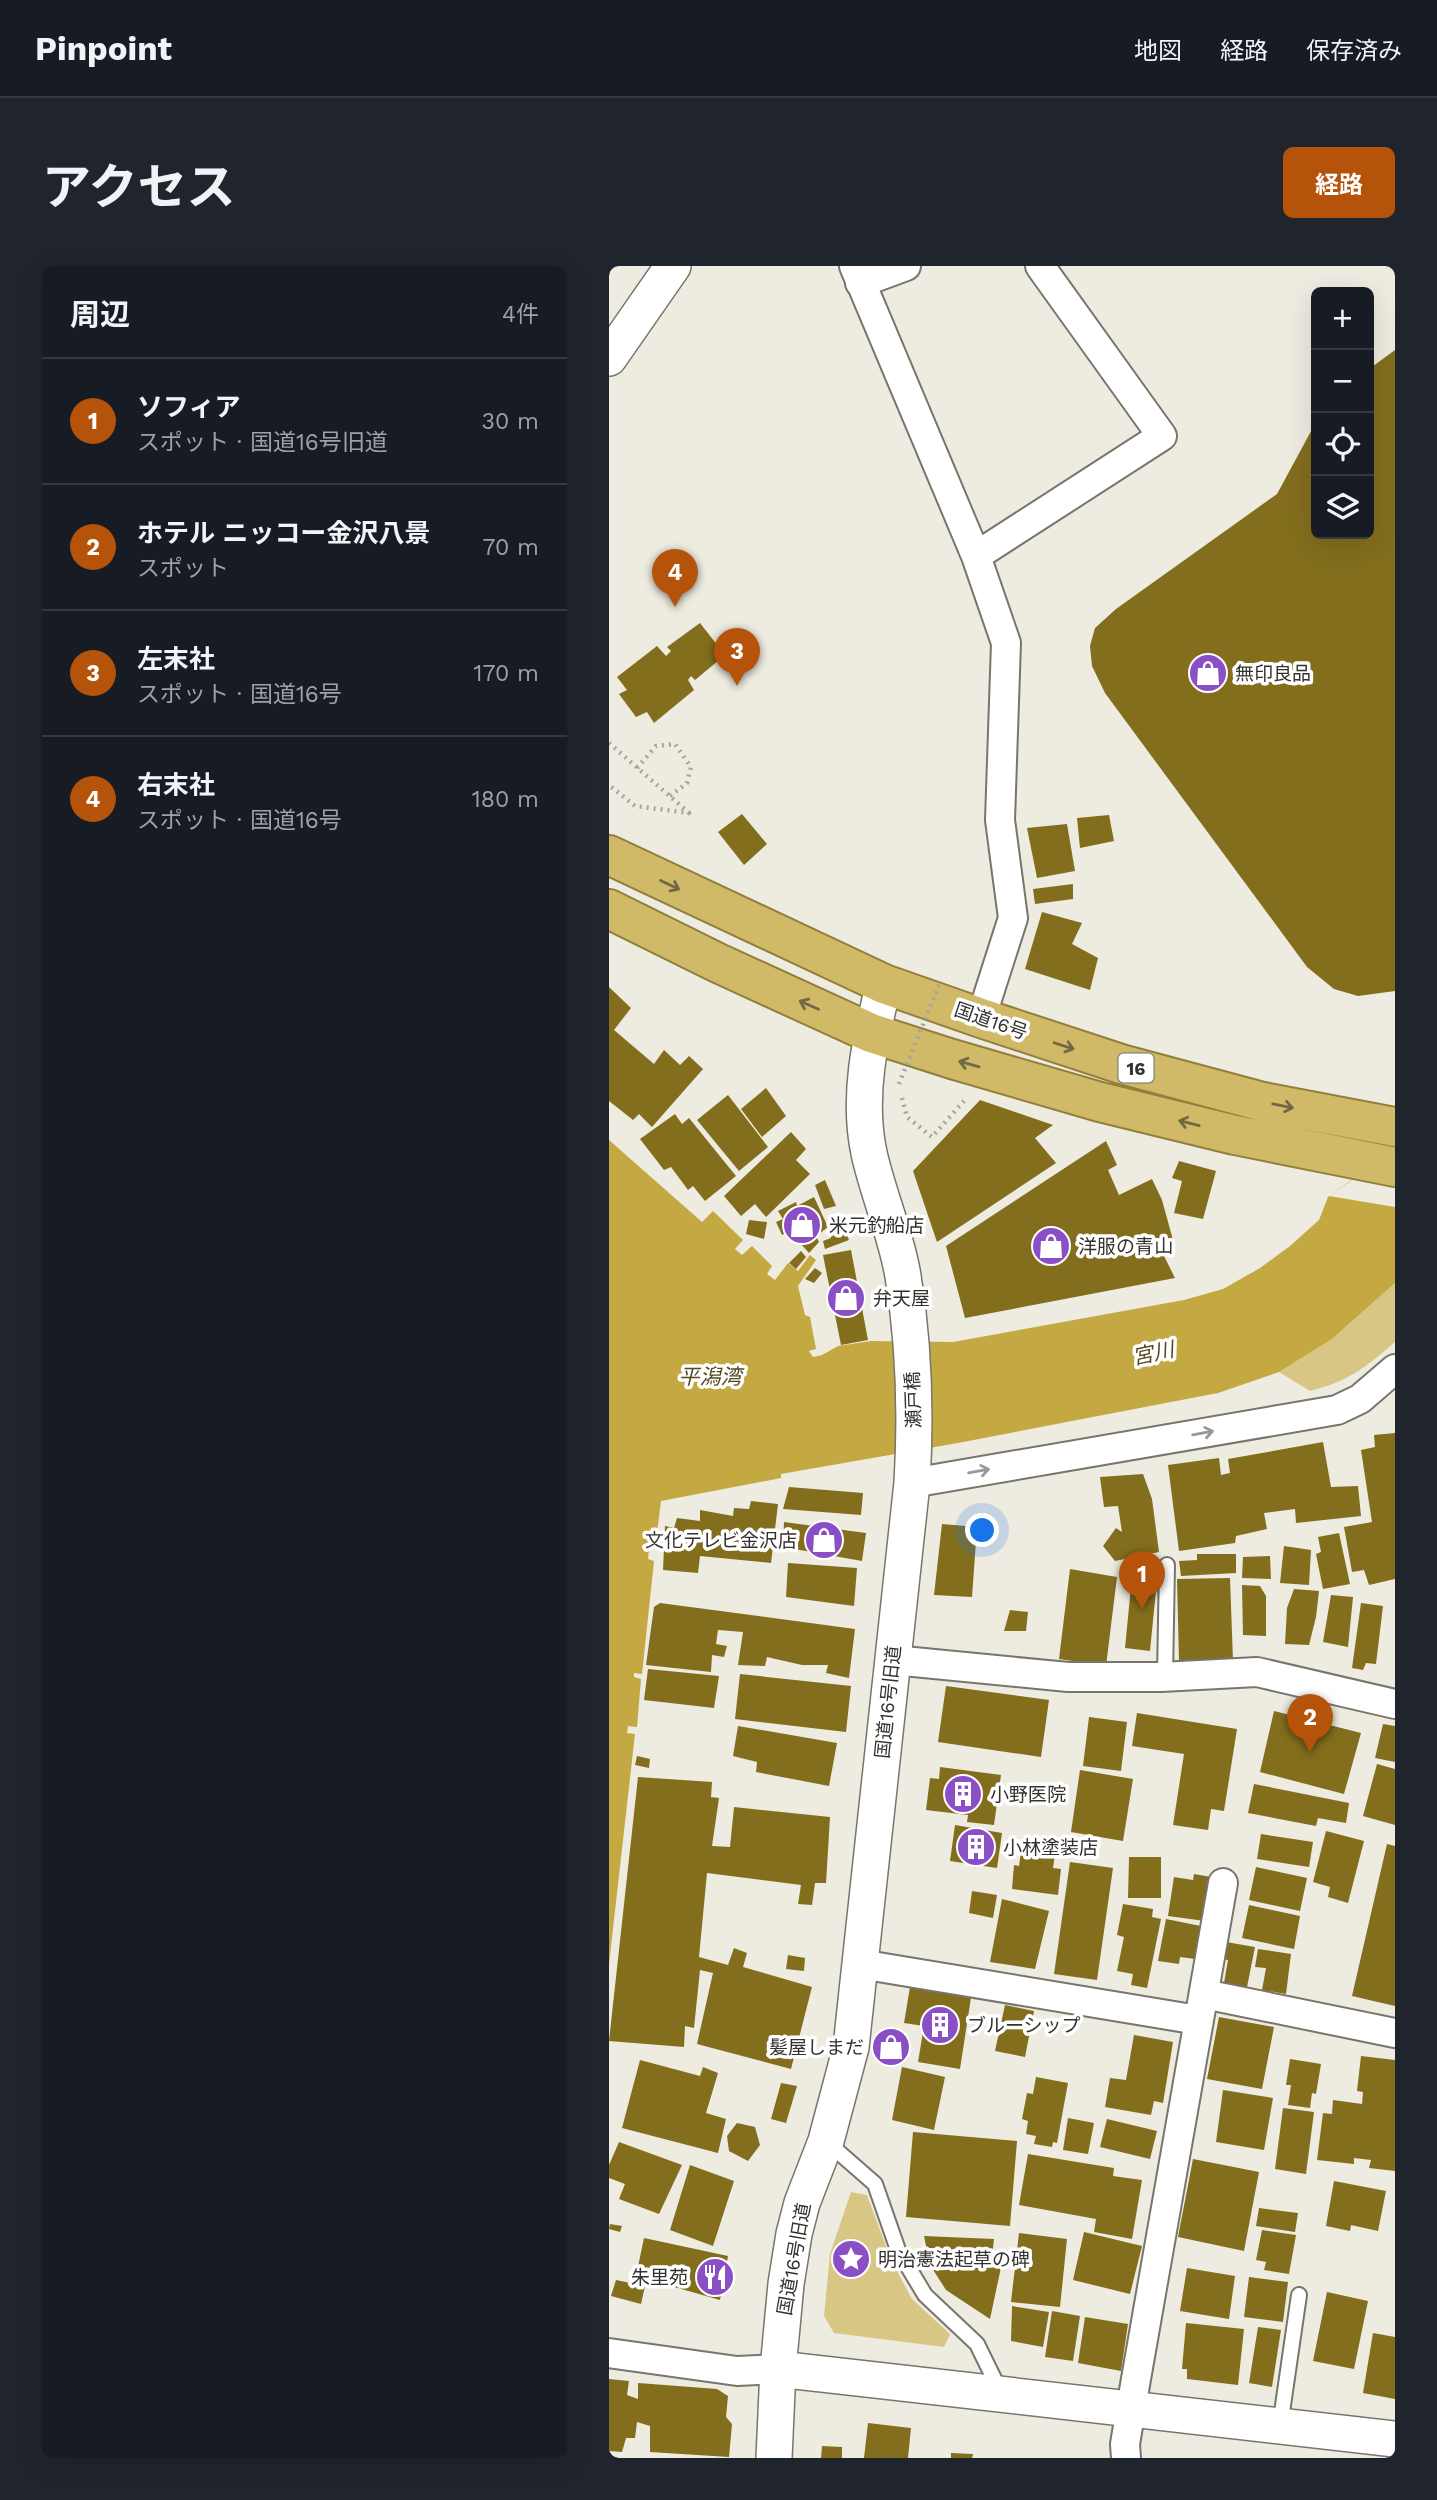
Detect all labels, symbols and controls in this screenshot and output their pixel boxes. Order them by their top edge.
text: Pinpoint [35,29,172,68]
text: 地図 [1134,37,1182,65]
text: 経路 [1220,37,1268,65]
text: 保存済み [1306,37,1402,65]
button: 経路 [1283,147,1395,218]
text: アクセス [42,158,236,216]
map controls [1311,287,1374,539]
button: + [1311,287,1374,350]
text: 周辺 [70,297,130,332]
text: 4件 [502,301,539,328]
button: − [1311,350,1374,413]
text: ソフィア [137,392,240,422]
text: 1 [88,408,98,435]
text: 30 m [482,408,539,435]
button: locate [1311,413,1374,476]
text: スポット · 国道16号旧道 [137,429,388,456]
button: layers [1311,476,1374,539]
text: ホテル ニッコー金沢八景 [137,518,430,548]
text: 2 [86,534,100,561]
text: 70 m [482,534,539,561]
pin: 4 [652,549,698,607]
text: スポット [137,555,229,582]
pin: 3 [714,628,760,686]
text: 左末社 [137,644,215,674]
shop icon: 無印良品 [1187,652,1229,694]
text: 3 [86,660,100,687]
text: 170 m [474,660,539,687]
place label: 無印良品 [1235,662,1311,685]
text: スポット · 国道16号 [137,681,342,708]
text: 右末社 [137,770,215,800]
text: 4 [86,786,100,813]
text: 180 m [472,786,539,813]
text: スポット · 国道16号 [137,807,342,834]
one-way arrow [659,878,680,892]
one-way arrow [799,998,820,1011]
street label: 国道16号 [951,998,1031,1044]
one-way arrow [1053,1040,1075,1053]
road number: 16 [1119,1054,1153,1082]
one-way arrow [958,1057,980,1070]
one-way arrow [1271,1100,1294,1113]
one-way arrow [1178,1116,1201,1129]
shop icon: 米元釣船店 [781,1204,823,1246]
place label: 米元釣船店 [829,1214,924,1237]
shop icon: 洋服の青山 [1030,1225,1072,1267]
place label: 洋服の青山 [1078,1235,1173,1258]
shop icon: 弁天屋 [825,1277,867,1319]
place label: 弁天屋 [873,1287,930,1310]
water label: 宮川 [1130,1336,1178,1370]
water label: 平潟湾 [679,1364,744,1389]
street label: 瀬戸橋 [901,1371,925,1429]
one-way arrow [1191,1426,1214,1439]
one-way arrow [967,1464,990,1477]
your location [965,1513,999,1547]
shop icon: 文化テレビ金沢店 [803,1519,845,1561]
place label: 文化テレビ金沢店 [645,1529,797,1552]
pin: 1 [1119,1551,1165,1609]
street label: 国道16号旧道 [871,1644,905,1760]
pin: 2 [1287,1694,1333,1752]
building icon: 小野医院 [942,1773,984,1815]
place label: 小野医院 [990,1783,1066,1806]
building icon: 小林塗装店 [955,1826,997,1868]
place label: 小林塗装店 [1003,1836,1098,1859]
building icon: ブルーシップ [919,2004,961,2046]
place label: ブルーシップ [967,2014,1081,2037]
shop icon: 髪屋しまだ [870,2026,912,2068]
place label: 髪屋しまだ [769,2036,864,2059]
street label: 国道16号旧道 [773,2201,815,2317]
place icon: 明治憲法起草の碑 [830,2238,872,2280]
place label: 明治憲法起草の碑 [878,2248,1030,2271]
restaurant icon: 朱里苑 [694,2256,736,2298]
place label: 朱里苑 [631,2266,688,2289]

